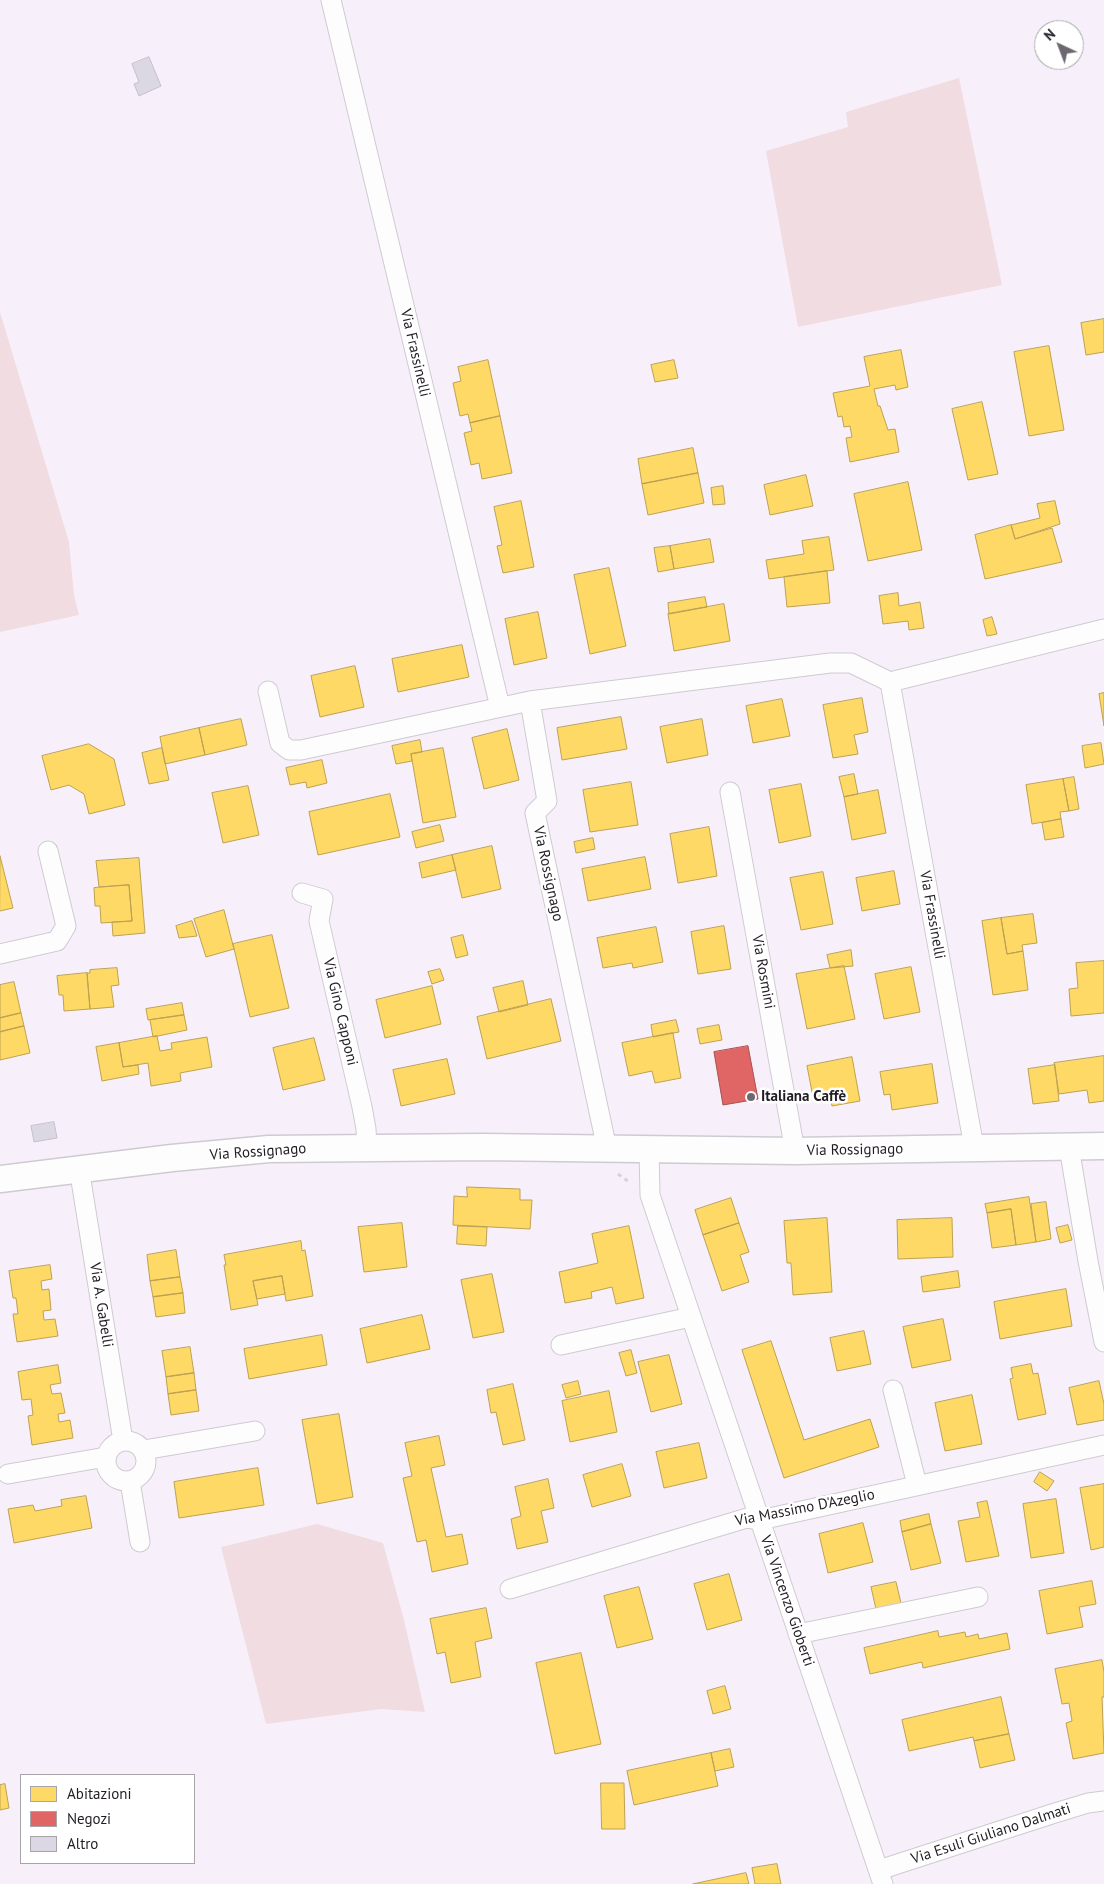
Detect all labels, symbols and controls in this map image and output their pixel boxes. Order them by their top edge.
north arrow [1034,20,1084,70]
text: N [1040,25,1059,44]
street label: Via Frassinelli [396,307,434,399]
street label: Via Rossignago [529,825,567,923]
street label: Via Frassinelli [915,869,949,961]
street label: Via Rosmini [748,934,778,1010]
street label: Via Gino Capponi [319,957,361,1067]
place label: Italiana Caffè [761,1088,846,1106]
marker: Italiana Caffè [745,1091,757,1103]
street label: Via Rossignago [209,1140,307,1164]
street label: Via Rossignago [807,1140,903,1160]
street label: Via A. Gabelli [85,1261,117,1349]
street label: Via Massimo D'Azeglio [734,1486,876,1530]
street label: Via Vincenzo Gioberti [756,1533,818,1669]
legend [20,1774,195,1864]
text: Abitazioni [67,1784,131,1803]
street label: Via Esuli Giuliano Dalmati [909,1800,1073,1868]
text: Negozi [67,1809,111,1828]
text: Altro [67,1834,98,1853]

